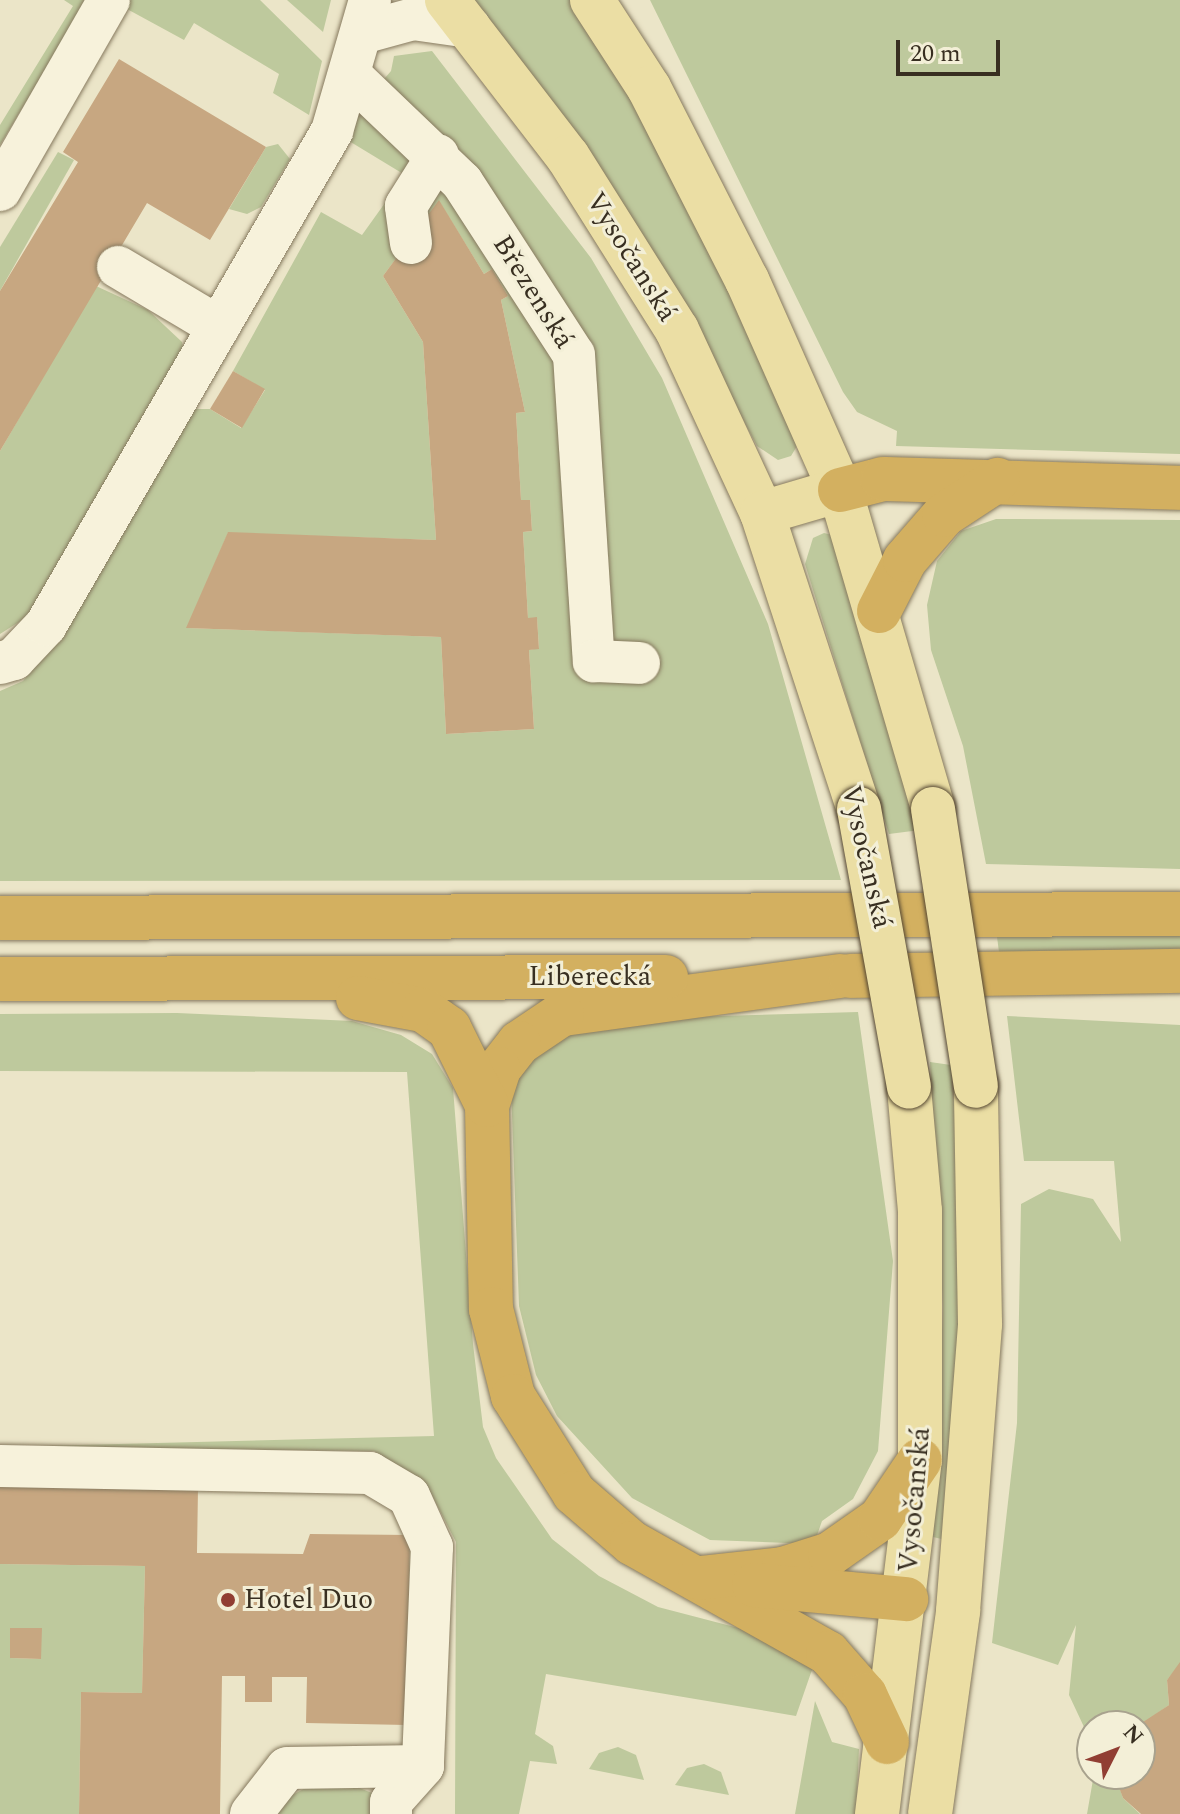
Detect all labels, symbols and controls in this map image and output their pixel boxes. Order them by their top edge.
scale bar [900,24,1004,74]
text: 20 m [910,36,961,72]
street label: Vysočanská [578,186,684,328]
street label: Březenská [485,229,581,355]
street label: Vysočanská [833,782,899,932]
street label: Liberecká [529,960,651,994]
street label: Vysočanská [892,1426,938,1574]
place label: Hotel Duo [244,1583,373,1617]
marker: Hotel Duo [219,1591,237,1609]
north arrow [1076,1710,1156,1790]
text: N [1114,1717,1151,1753]

